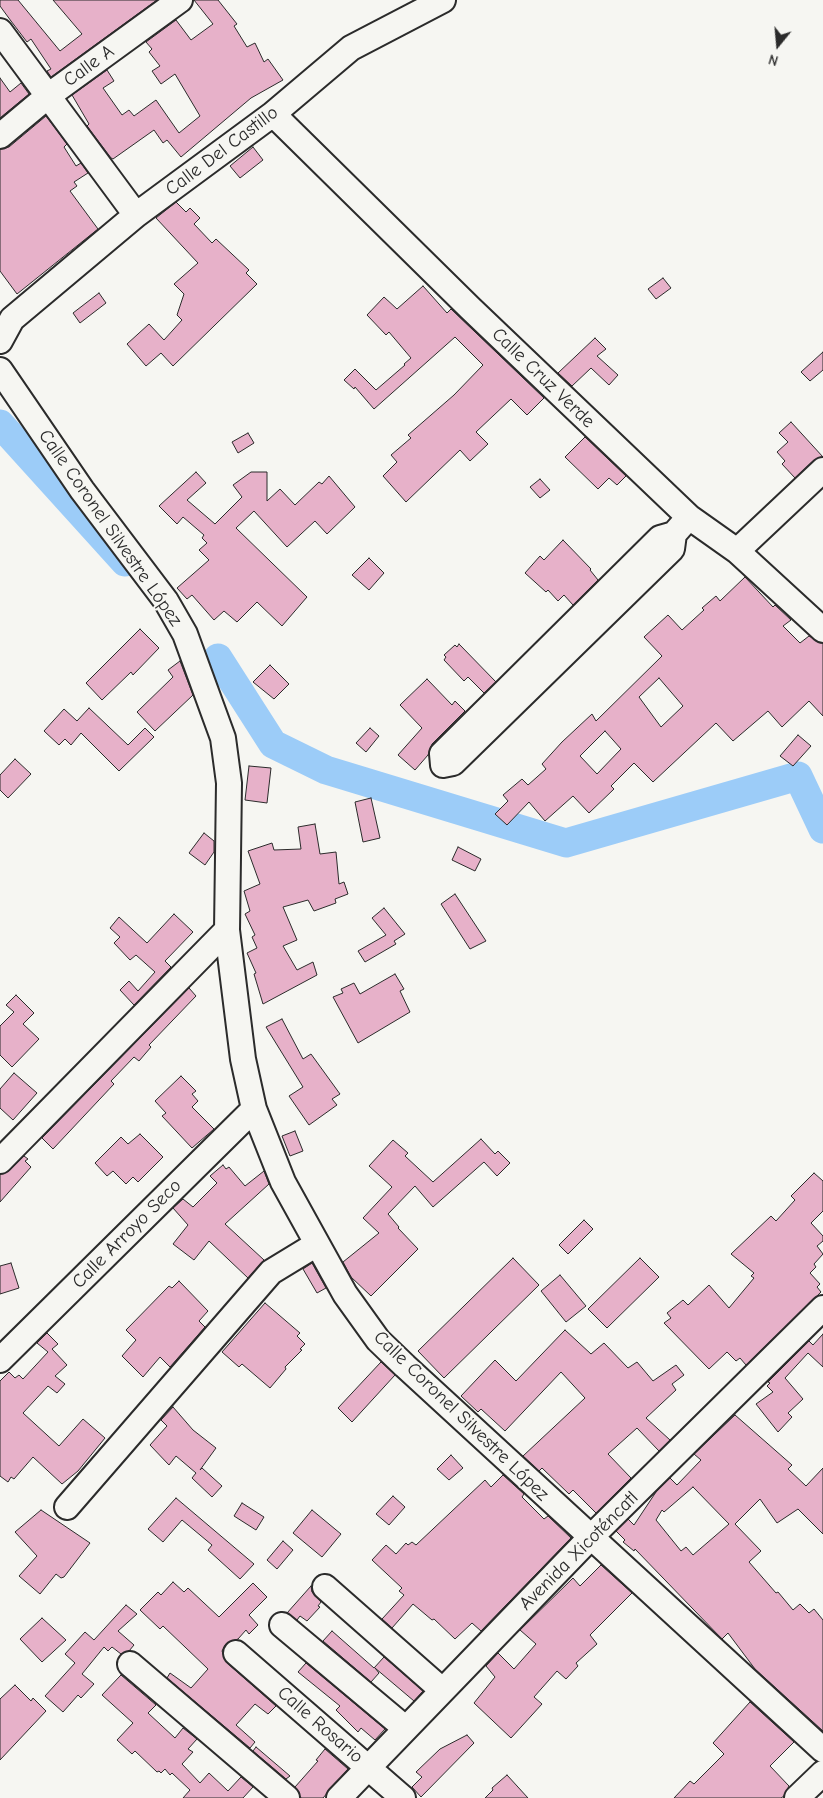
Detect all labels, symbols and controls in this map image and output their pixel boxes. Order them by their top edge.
north arrow [753,20,803,70]
street label: Calle A [59,40,119,92]
text: N [767,50,780,69]
street label: Calle Del Castillo [161,101,283,201]
street label: Calle Cruz Verde [487,323,599,433]
street label: Calle Coronel Silvestre López [33,425,187,631]
street label: Calle Arroyo Seco [68,1175,186,1293]
street label: Calle Coronel Silvestre López [369,1326,553,1506]
street label: Avenida Xicoténcatl [515,1487,643,1615]
street label: Calle Rosario [272,1682,368,1768]

